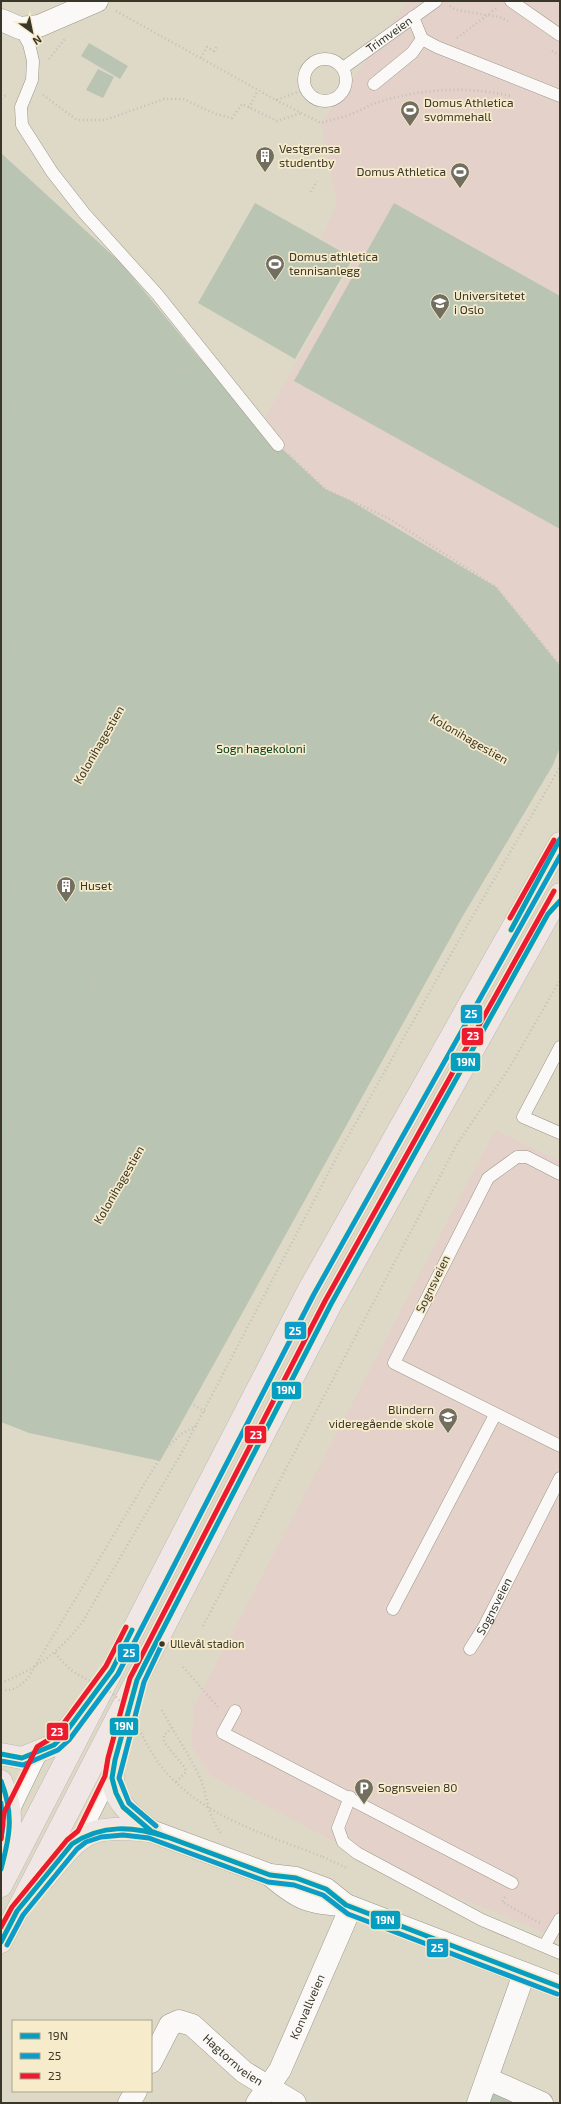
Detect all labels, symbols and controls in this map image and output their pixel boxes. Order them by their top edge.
north arrow [12,12,52,52]
street label: Trimveien [363,13,414,55]
text: N [31,33,45,48]
place label: Domus Athletica svømmehall [424,95,514,123]
sports icon: Domus Athletica svømmehall [399,99,421,127]
place label: Vestgrensa studentby [279,141,340,169]
building icon: Vestgrensa studentby [254,145,276,173]
sports icon: Domus Athletica [449,161,471,189]
place label: Domus Athletica [356,164,446,178]
place label: Domus athletica tennisanlegg [289,249,378,277]
sports icon: Domus athletica tennisanlegg [264,253,286,281]
place label: Universitetet i Oslo [454,288,526,316]
school or university icon: Universitetet i Oslo [429,292,451,320]
street label: Kolonihagestien [70,703,126,786]
street label: Kolonihagestien [428,710,511,766]
park label: Sogn hagekoloni [216,741,306,755]
building icon: Huset [55,875,77,903]
place label: Huset [80,878,112,892]
line badge: 25 [460,1004,483,1024]
text: 25 [465,1007,477,1020]
line badge: 23 [461,1027,484,1046]
text: 23 [467,1029,479,1042]
line badge: 19N [450,1052,481,1072]
text: 19N [456,1055,476,1068]
street label: Kolonihagestien [90,1143,146,1226]
street label: Sognsveien [412,1252,452,1315]
line badge: 25 [284,1321,307,1340]
text: 25 [289,1324,301,1337]
line badge: 19N [271,1381,302,1400]
text: 19N [276,1383,296,1396]
place label: Blindern videregående skole [329,1402,434,1430]
school or university icon: Blindern videregående skole [437,1406,459,1434]
line badge: 23 [244,1425,267,1444]
text: 23 [250,1428,262,1441]
street label: Sognsveien [473,1575,514,1637]
place label: Ullevål stadion [170,1637,244,1650]
marker: Ullevål stadion [157,1639,167,1649]
line badge: 25 [117,1643,140,1663]
text: 25 [123,1646,135,1659]
line badge: 19N [109,1717,139,1736]
text: 19N [114,1719,134,1732]
line badge: 23 [46,1722,69,1741]
text: 23 [51,1725,63,1738]
parking icon: Sognsveien 80 [353,1777,375,1805]
place label: Sognsveien 80 [378,1780,458,1794]
line badge: 19N [370,1910,401,1930]
text: 19N [375,1913,395,1926]
line badge: 25 [426,1938,449,1958]
text: 25 [431,1941,443,1954]
street label: Konvallveien [286,1972,327,2041]
legend [12,2020,152,2092]
text: 19N [48,2028,68,2042]
street label: Hagtornveien [201,2031,266,2088]
text: 25 [48,2048,61,2062]
text: 23 [48,2068,61,2082]

